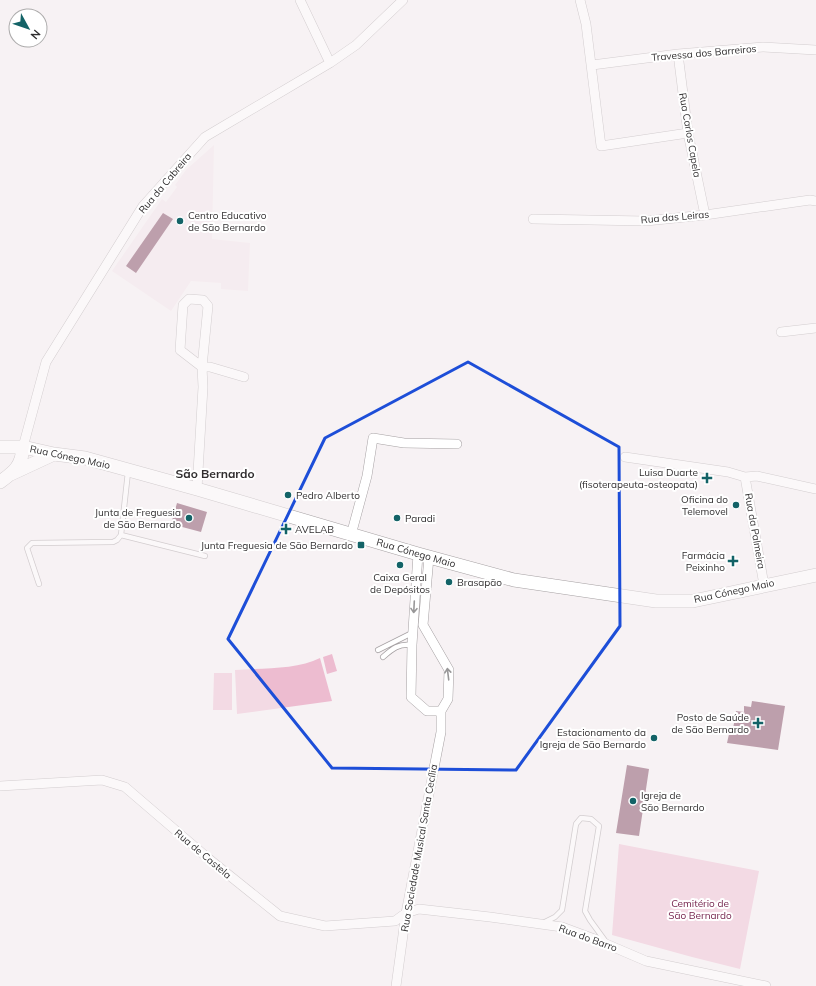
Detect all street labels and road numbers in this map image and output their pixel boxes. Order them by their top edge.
street label: Travessa dos Barreiros [651,42,757,64]
street label: Rua Carlos Capela [676,92,704,178]
street label: Rua da Cabreira [136,150,194,216]
street label: Rua das Leiras [640,208,710,226]
street label: Rua Cónego Maio [29,442,112,472]
street label: Rua da Palmeira [742,492,768,570]
street label: Rua Cónego Maio [375,535,457,571]
street label: Rua Cónego Maio [693,576,776,606]
street label: Rua Sociedade Musical Santa Cecília [398,763,440,933]
street label: Rua de Castela [172,826,234,882]
street label: Rua do Barro [557,921,619,955]

